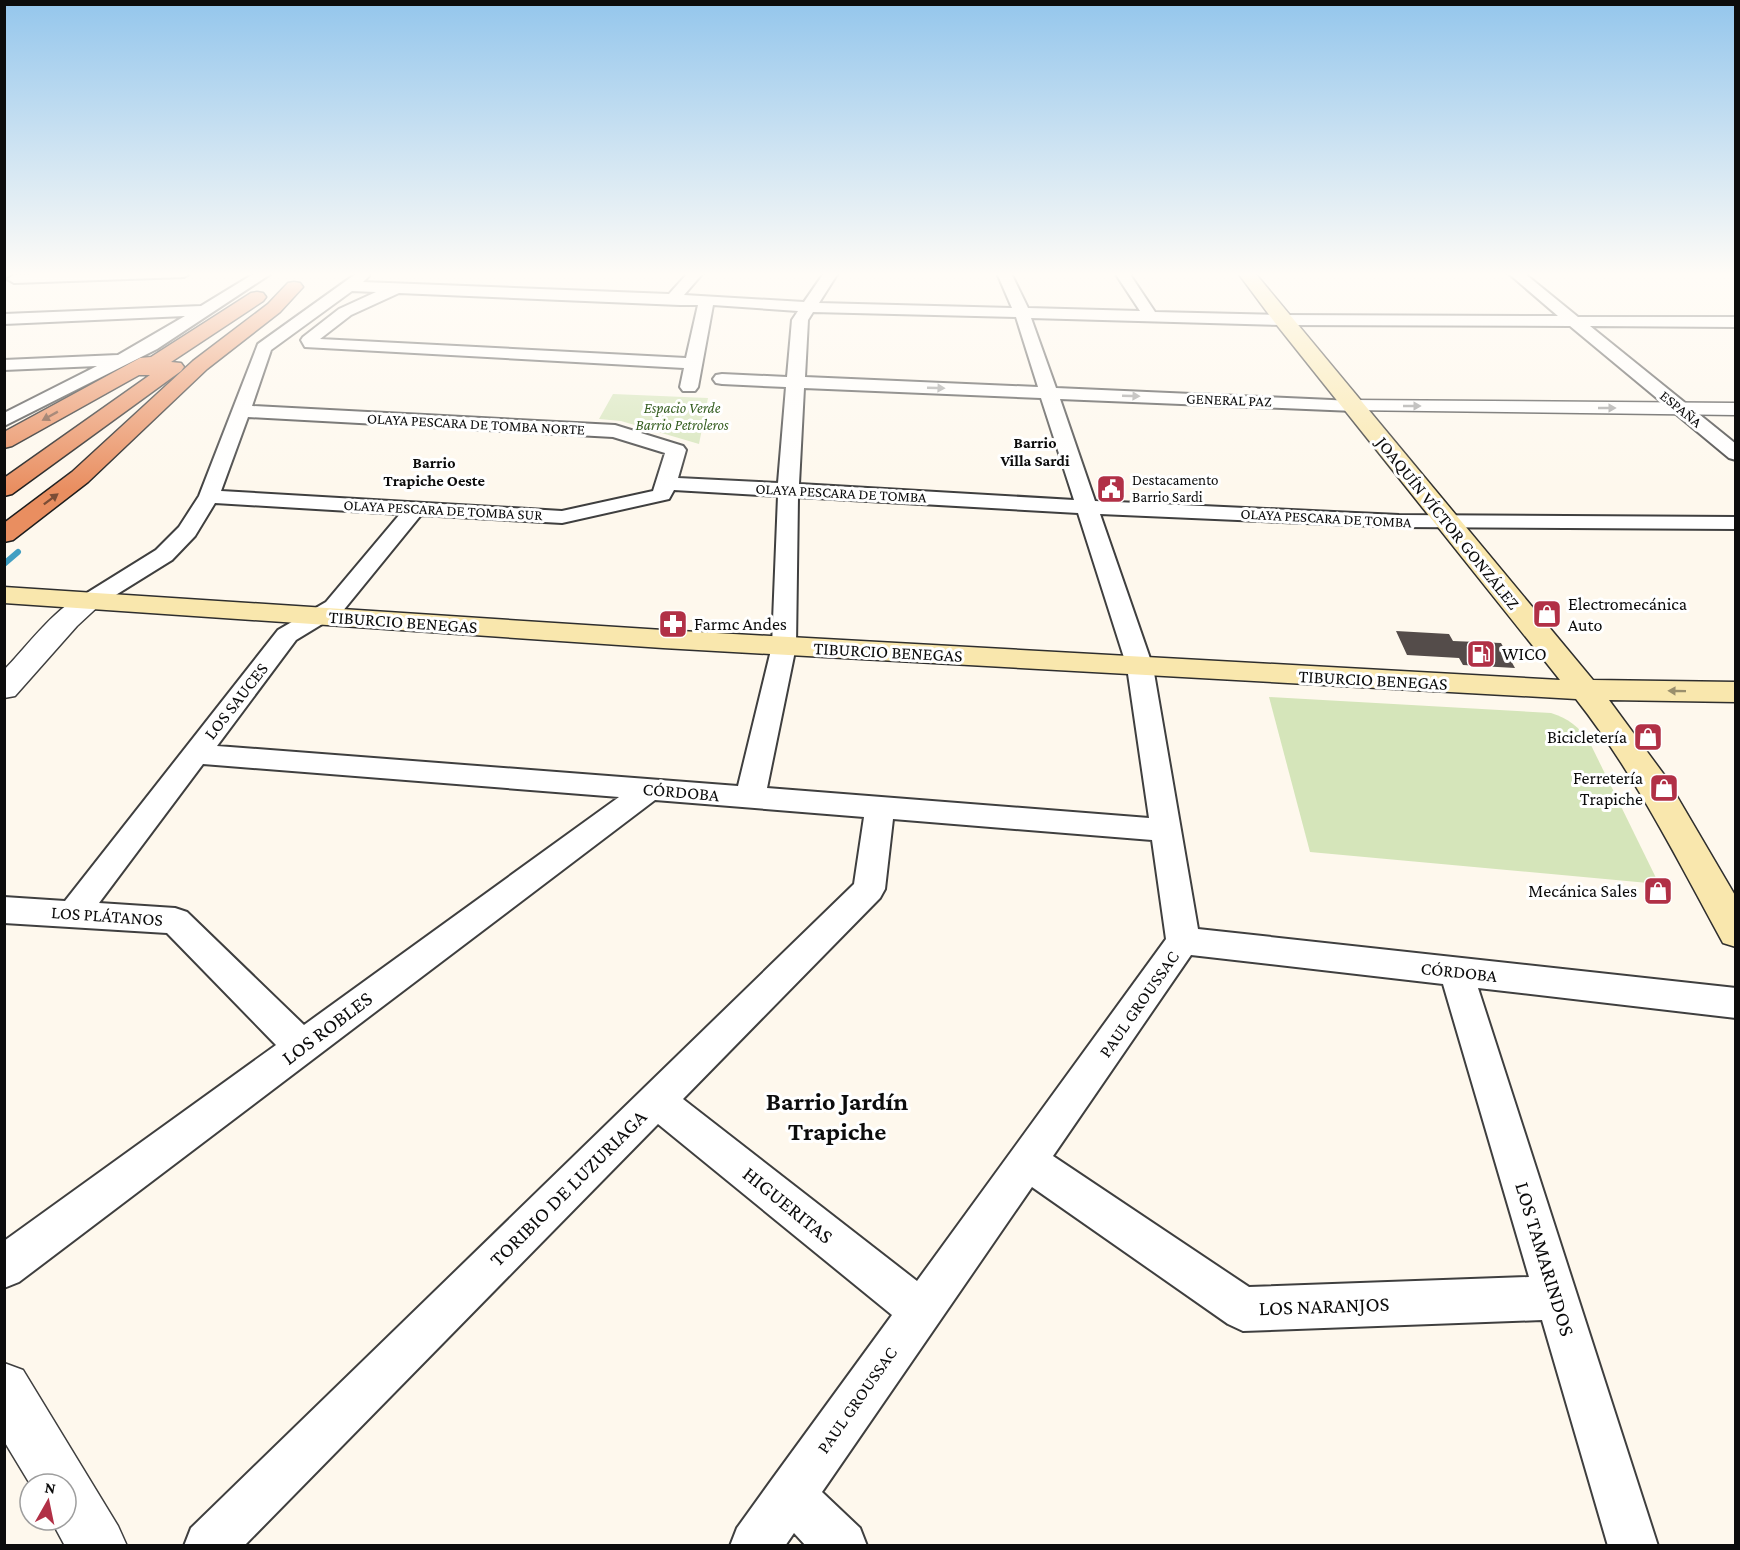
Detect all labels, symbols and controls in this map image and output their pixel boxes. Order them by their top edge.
one-way arrow [927,384,946,393]
street label: ESPAÑA [1657,387,1705,431]
street label: GENERAL PAZ [1186,391,1272,409]
one-way arrow [1121,392,1140,401]
park label: Espacio Verde Barrio Petroleros [635,400,729,433]
one-way arrow [1403,401,1422,411]
one-way arrow [1598,403,1617,413]
street label: OLAYA PESCARA DE TOMBA NORTE [367,410,585,438]
one-way arrow [42,411,59,421]
street label: JOAQUÍN VÍCTOR GONZÁLEZ [1371,431,1524,613]
district label: Barrio Villa Sardi [999,434,1070,469]
district label: Barrio Trapiche Oeste [383,454,485,489]
place label: Destacamento Barrio Sardi [1132,472,1218,505]
public building icon: Destacamento Barrio Sardi [1095,473,1127,505]
street label: OLAYA PESCARA DE TOMBA [755,481,927,505]
one-way arrow [43,493,59,505]
street label: OLAYA PESCARA DE TOMBA SUR [343,497,544,523]
street label: OLAYA PESCARA DE TOMBA [1240,506,1412,530]
place label: Electromecánica Auto [1568,594,1687,635]
shop icon: Electromecánica Auto [1531,598,1563,630]
street label: TIBURCIO BENEGAS [328,607,478,637]
pharmacy icon: Farmc Andes [657,608,689,640]
place label: Farmc Andes [694,614,787,634]
street label: TIBURCIO BENEGAS [813,638,963,666]
fuel station icon: WICO [1465,638,1497,670]
place label: WICO [1502,644,1547,664]
street label: LOS SAUCES [200,659,272,743]
street label: TIBURCIO BENEGAS [1298,666,1448,694]
one-way arrow [1668,686,1687,696]
shop icon: Bicicletería [1632,721,1664,753]
place label: Bicicletería [1547,727,1627,747]
place label: Ferretería Trapiche [1573,768,1643,809]
shop icon: Ferretería Trapiche [1648,772,1680,804]
street label: CÓRDOBA [642,779,721,805]
shop icon: Mecánica Sales [1642,875,1674,907]
place label: Mecánica Sales [1528,881,1637,901]
street label: LOS PLÁTANOS [50,902,164,930]
street label: PAUL GROUSSAC [1095,947,1183,1061]
street label: CÓRDOBA [1420,958,1499,986]
street label: LOS ROBLES [277,986,377,1070]
district label: Barrio Jardín Trapiche [766,1087,908,1146]
street label: TORIBIO DE LUZURIAGA [485,1105,651,1271]
street label: HIGUERITAS [738,1161,838,1249]
street label: LOS TAMARINDOS [1510,1179,1580,1339]
street label: LOS NARANJOS [1258,1292,1390,1320]
street label: PAUL GROUSSAC [813,1343,901,1457]
north arrow [18,1472,78,1532]
text: N [44,1478,57,1497]

